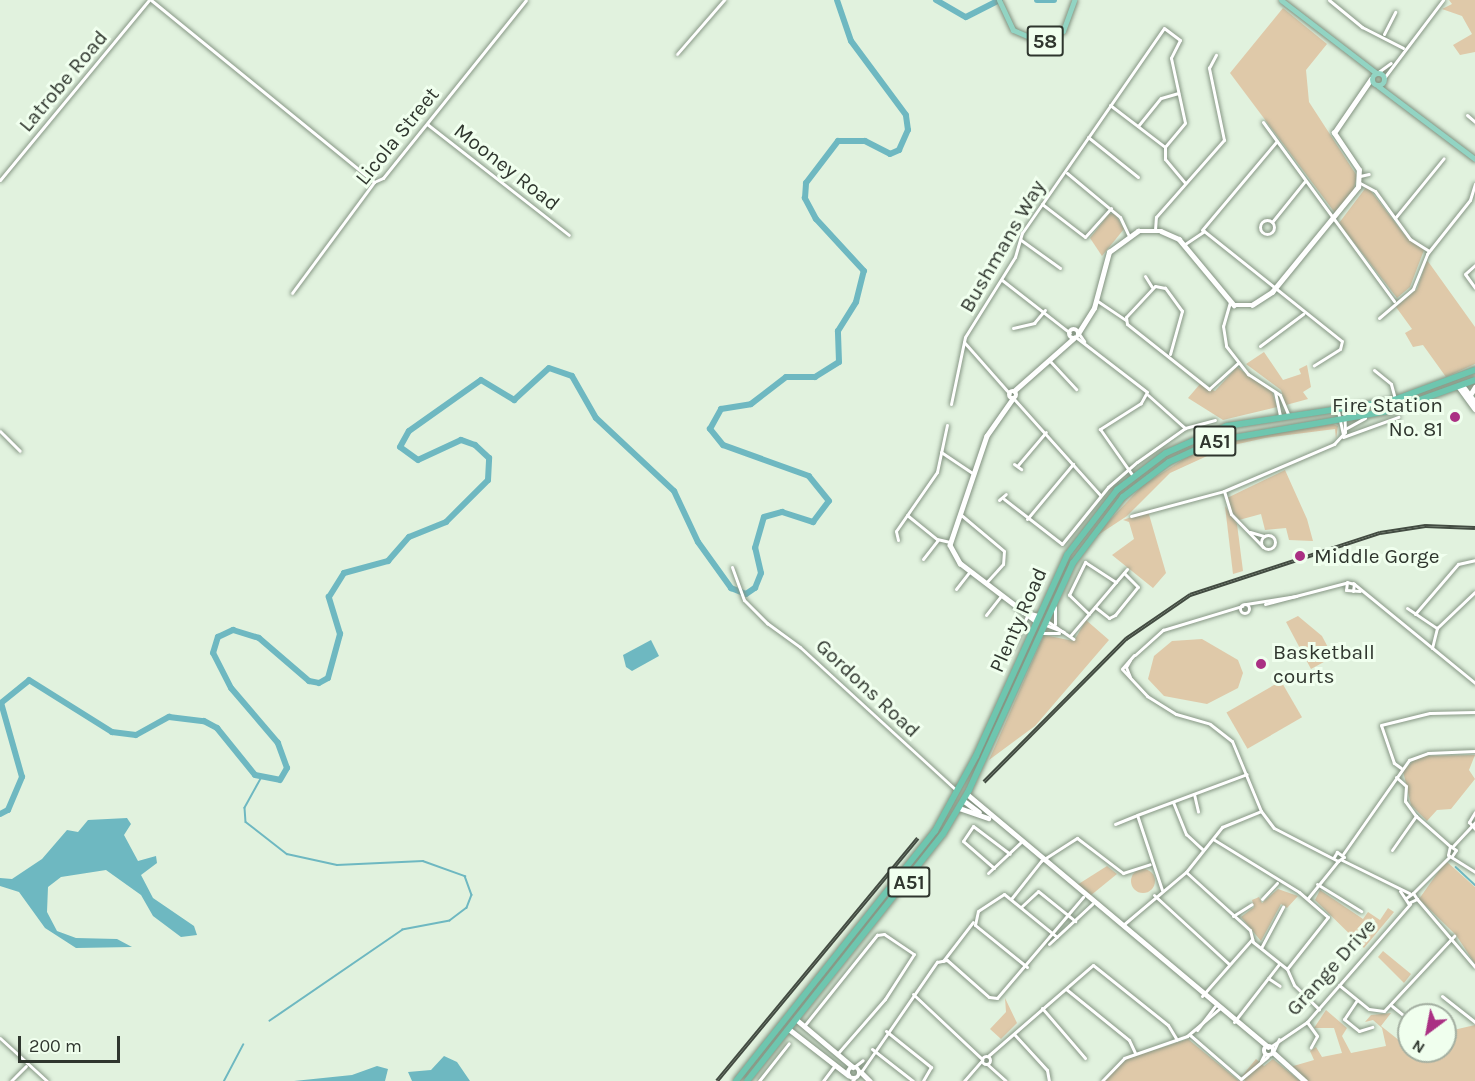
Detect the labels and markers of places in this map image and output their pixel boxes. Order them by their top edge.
place label: Fire Station No. 81 [1332,392,1443,442]
marker: Fire Station No. 81 [1448,410,1462,424]
place label: Middle Gorge [1314,543,1439,569]
marker: Middle Gorge [1291,547,1309,565]
place label: Basketball courts [1273,639,1375,689]
marker: Basketball courts [1254,657,1268,671]

